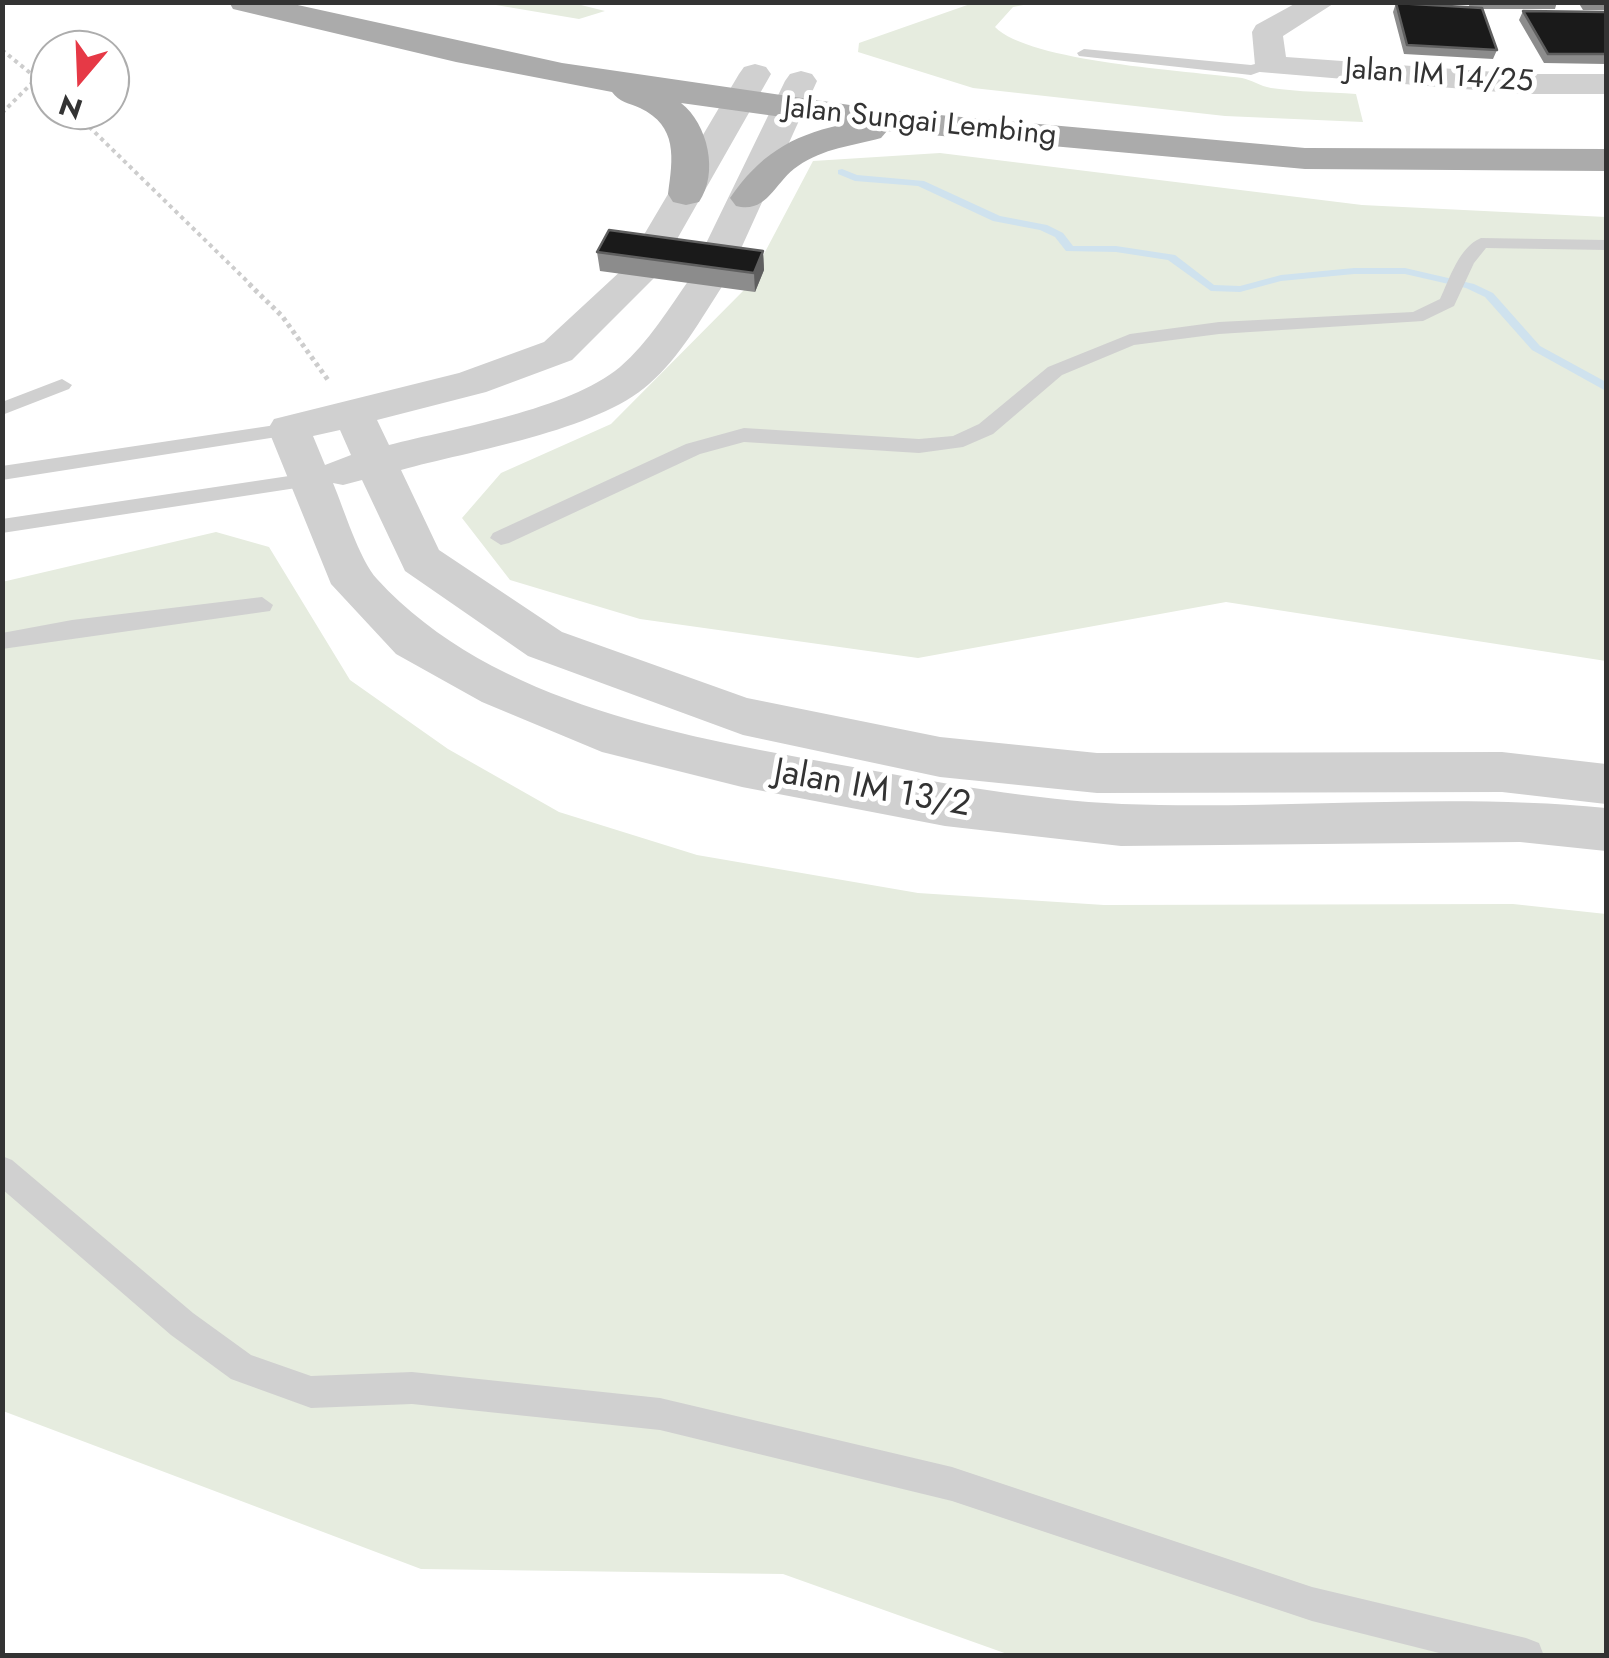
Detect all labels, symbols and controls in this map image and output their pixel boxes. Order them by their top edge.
north arrow [30,30,130,130]
street label: Jalan IM 14/25 [1344,52,1534,102]
text: N [54,84,88,130]
street label: Jalan Sungai Lembing [782,91,1058,155]
street label: Jalan IM 13/2 [771,752,973,828]

